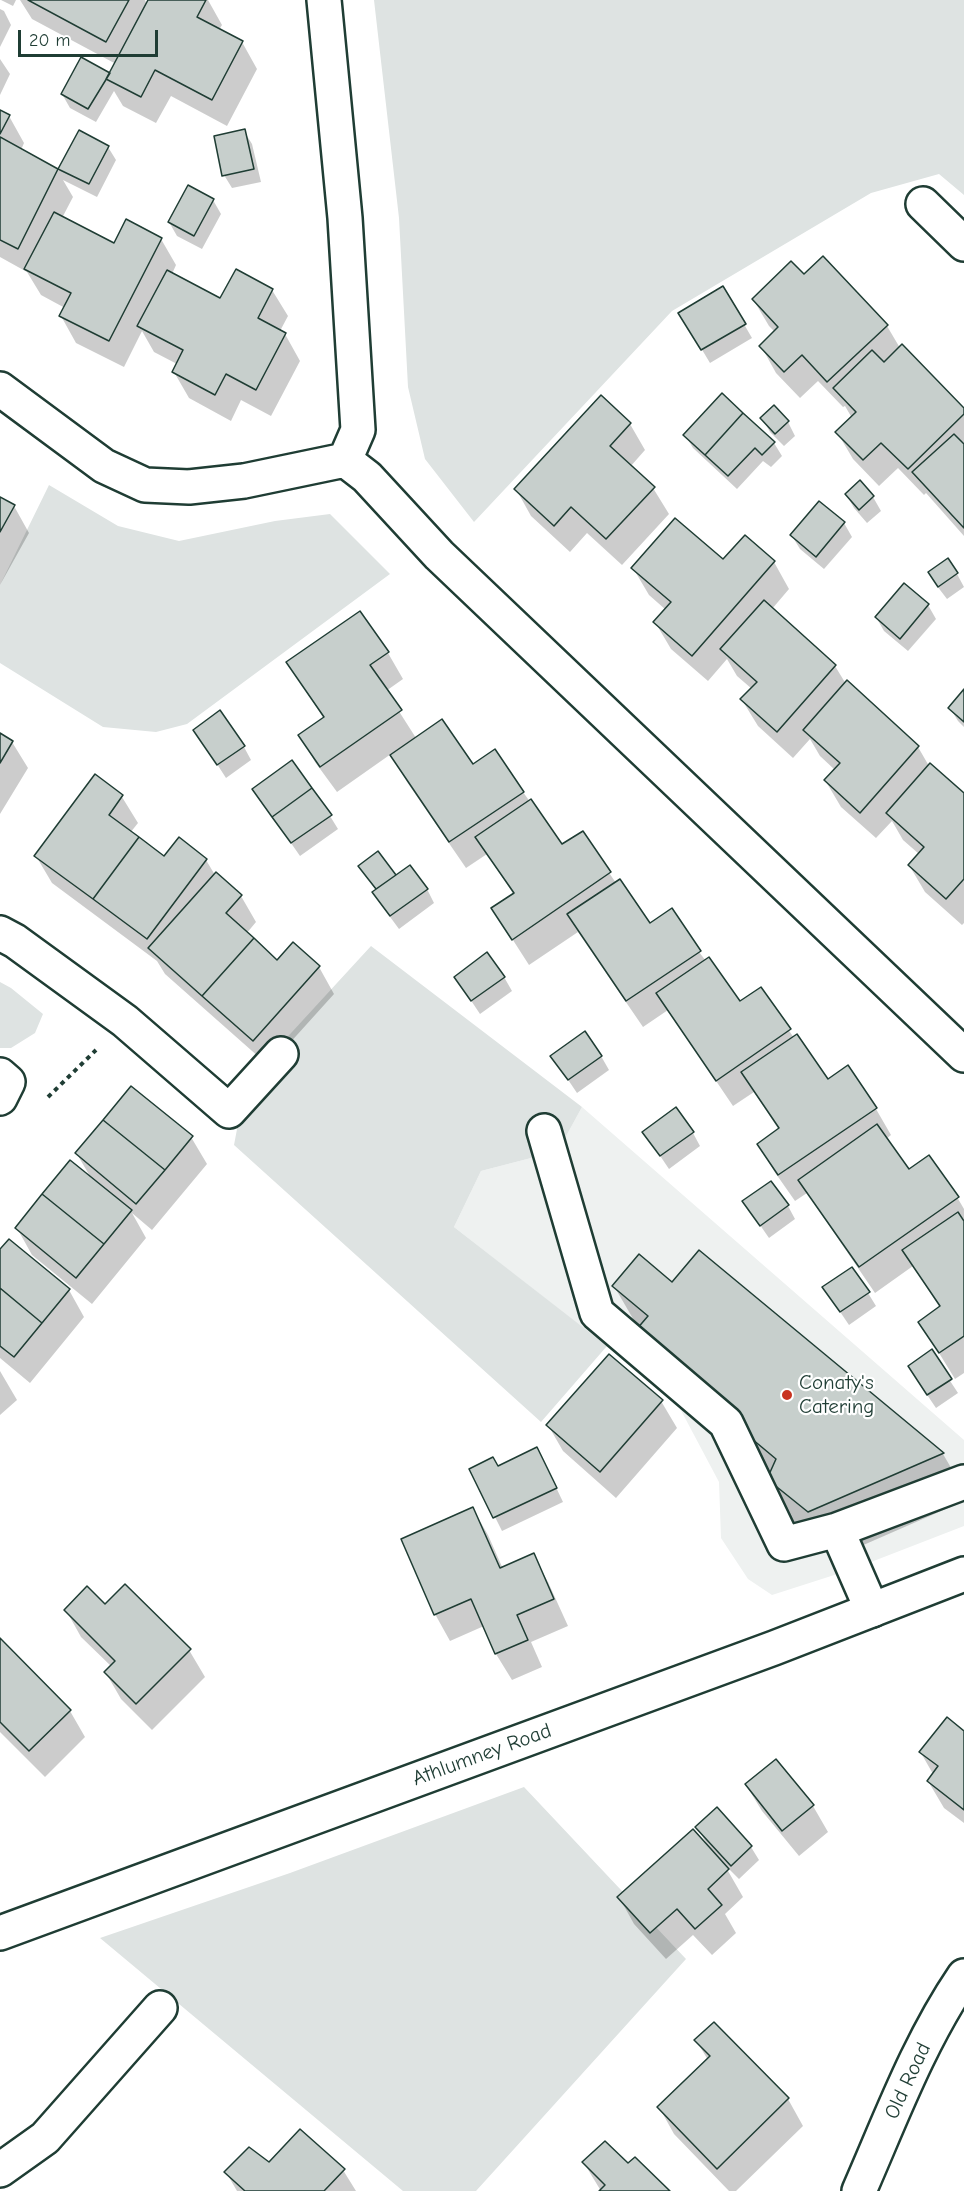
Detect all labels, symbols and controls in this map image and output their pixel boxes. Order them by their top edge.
scale bar [21,18,160,56]
text: 20 m [29,30,70,51]
place label: Conaty's Catering [799,1370,874,1420]
marker: Conaty's Catering [780,1388,794,1402]
street label: Athlumney Road [409,1718,555,1792]
street label: Old Road [879,2039,937,2123]

